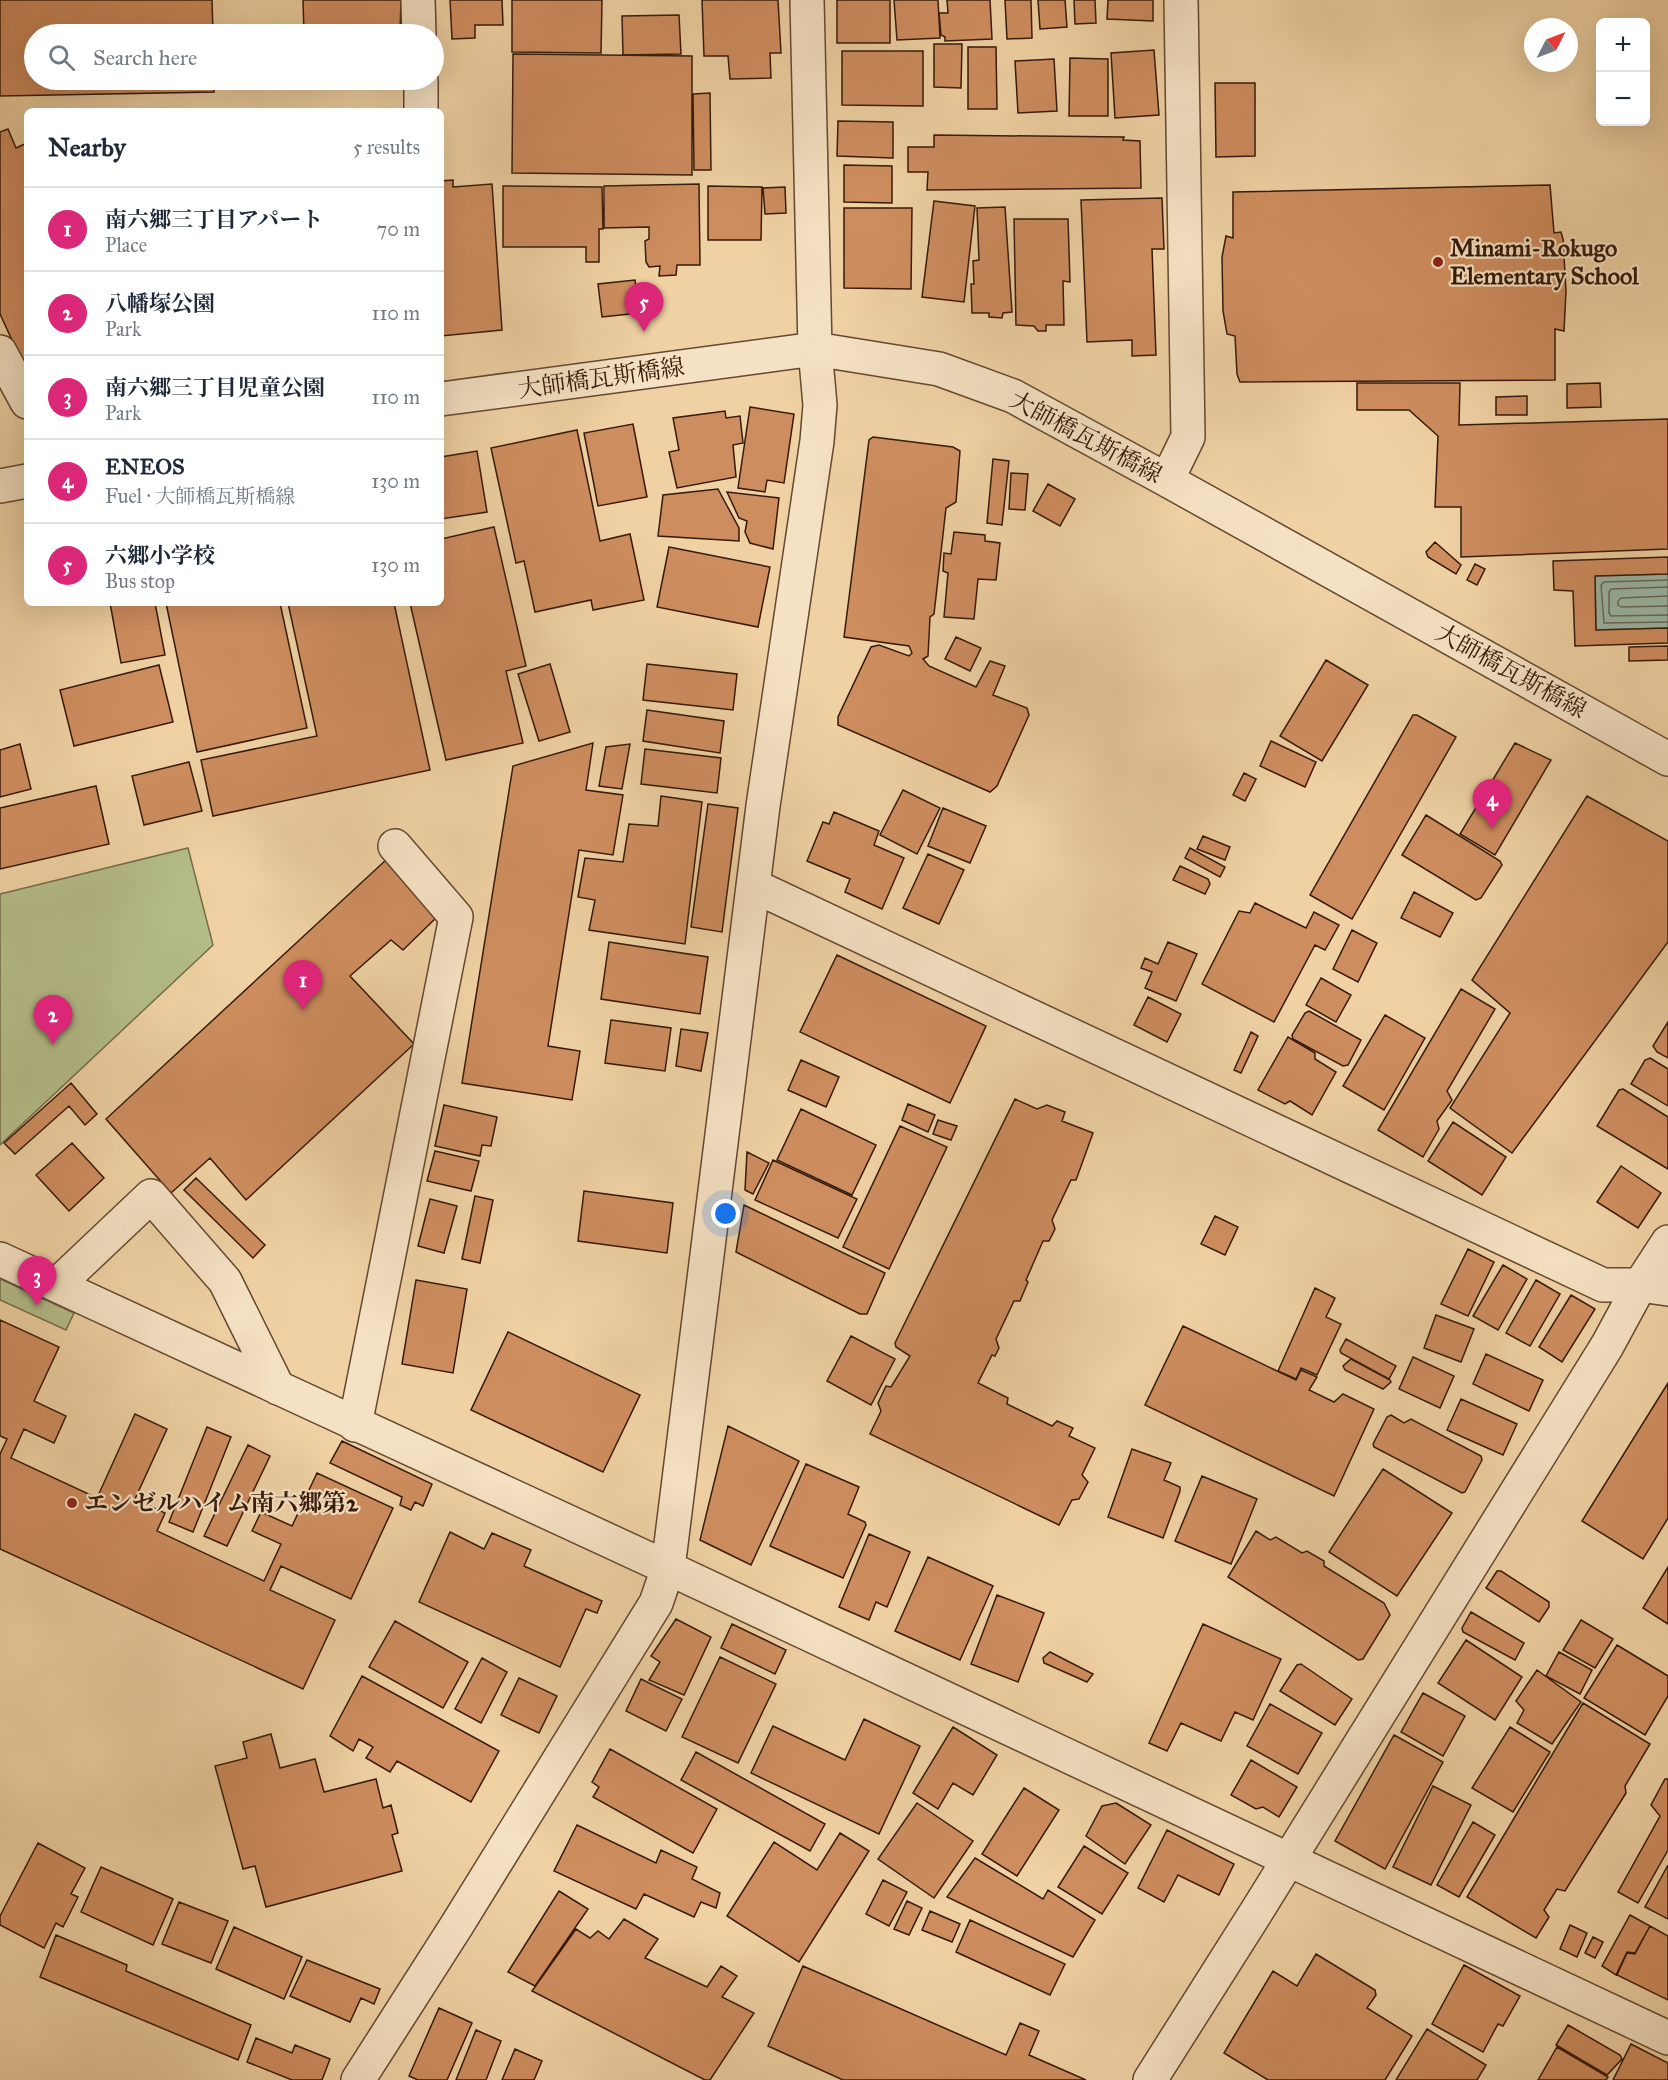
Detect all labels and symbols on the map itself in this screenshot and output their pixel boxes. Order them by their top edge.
north arrow [1524,18,1578,72]
place label: Minami-Rokugo Elementary School [1450,233,1639,291]
marker: Minami-Rokugo Elementary School [1431,255,1445,269]
pin: 5 [624,282,664,332]
street label: 大師橋瓦斯橋線 [516,351,686,405]
street label: 大師橋瓦斯橋線 [1005,384,1167,490]
street label: 大師橋瓦斯橋線 [1430,617,1592,725]
pin: 4 [1472,780,1512,829]
pin: 1 [284,960,322,1010]
pin: 2 [34,996,72,1045]
your location [711,1199,740,1228]
pin: 3 [18,1256,57,1306]
place label: エンゼルハイム南六郷第2 [84,1488,359,1518]
marker: エンゼルハイム南六郷第2 [65,1496,79,1510]

